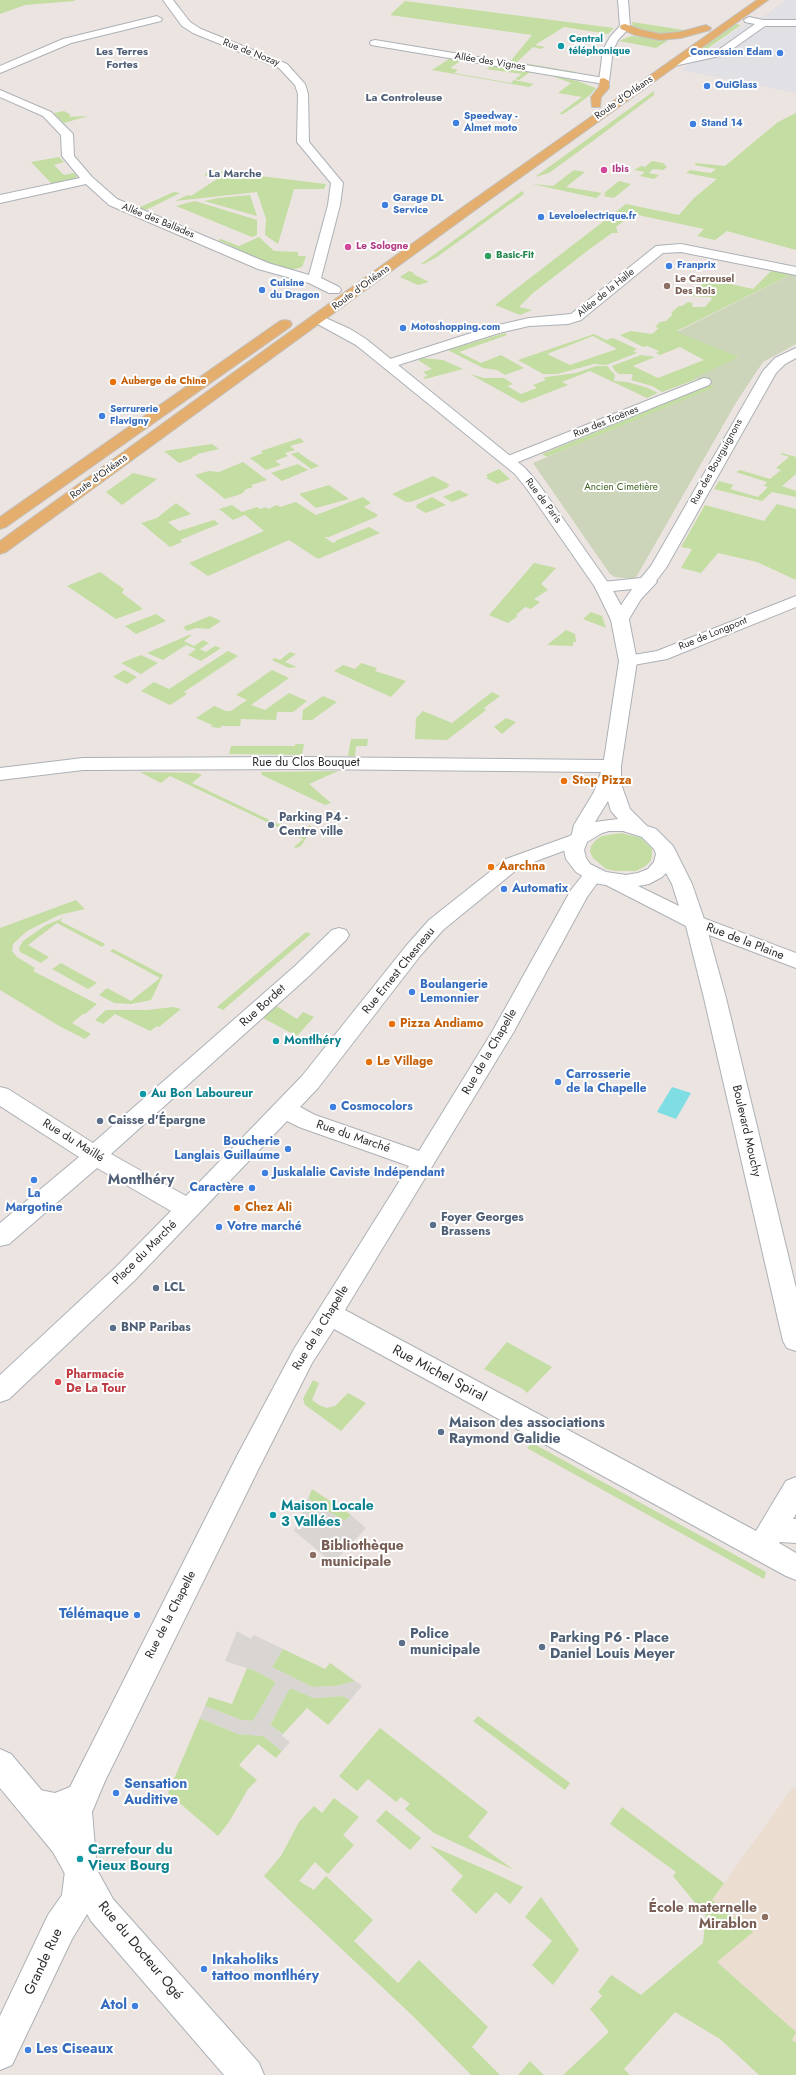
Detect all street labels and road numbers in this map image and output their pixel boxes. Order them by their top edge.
street label: Rue de Nozay [221,37,281,69]
street label: Allée des Vignes [454,50,526,74]
street label: Route d'Orléans [593,74,655,122]
street label: Allée des Ballades [120,201,196,241]
street label: Route d'Orléans [330,263,392,313]
street label: Allée de la Halle [575,266,637,320]
street label: Rue des Troënes [572,404,640,440]
street label: Rue des Bourguignons [689,417,745,507]
street label: Route d'Orléans [68,452,130,502]
street label: Rue de Paris [522,476,564,526]
street label: Rue de Longpont [677,615,749,653]
street label: Rue du Clos Bouquet [252,756,360,770]
street label: Rue de la Plaine [704,921,786,963]
street label: Rue Ernest Chesneau [360,925,438,1017]
street label: Rue Bordet [237,982,289,1030]
street label: Rue de la Chapelle [460,1007,520,1097]
street label: Boulevard Mouchy [728,1084,764,1178]
street label: Rue du Maillé [40,1116,106,1166]
street label: Rue du Marché [314,1118,392,1156]
street label: Place du Marché [110,1218,180,1288]
street label: Rue de la Chapelle [290,1283,352,1373]
street label: Rue Michel Spiral [389,1342,489,1406]
street label: Rue de la Chapelle [143,1569,199,1661]
street label: Rue du Docteur Ogé [94,1898,186,2004]
street label: Grande Rue [21,1926,67,1998]

